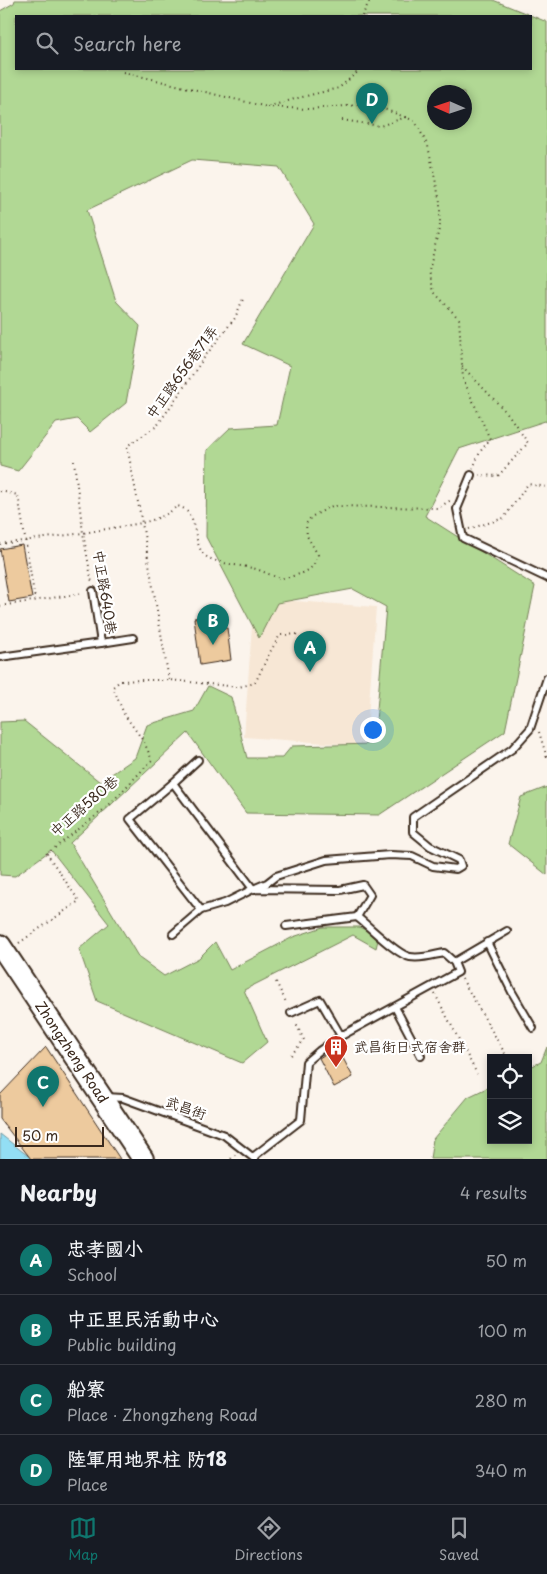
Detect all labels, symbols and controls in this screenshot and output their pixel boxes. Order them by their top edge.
search box [15,15,532,70]
icon: search [33,29,61,57]
text: Search here [73,29,182,57]
pin: D [356,83,388,124]
north arrow [427,85,472,130]
street label: 中正路656巷71弄 [141,321,223,423]
street label: 中正路640巷 [88,548,123,637]
pin: B [197,604,229,645]
pin: A [294,631,326,672]
your location [360,717,386,743]
street label: 中正路580巷 [45,769,123,841]
street label: Zhongzheng Road [30,997,114,1107]
building icon: 武昌街日式宿舍群 [323,1034,349,1068]
place label: 武昌街日式宿舍群 [354,1036,466,1057]
map controls [487,1054,532,1144]
button: locate [487,1054,532,1099]
pin: C [27,1066,59,1107]
street label: 武昌街 [163,1090,209,1125]
button: layers [487,1099,532,1144]
scale bar [15,1124,104,1147]
text: 50 m [22,1125,58,1146]
text: Nearby [20,1176,97,1208]
text: 4 results [460,1180,527,1204]
text: 忠孝國小 [67,1234,143,1262]
text: A [30,1248,42,1272]
text: 50 m [486,1248,527,1272]
text: School [67,1262,117,1286]
text: 中正里民活動中心 [67,1304,219,1332]
text: B [31,1318,41,1342]
text: 100 m [478,1318,527,1342]
text: Public building [67,1332,177,1356]
text: 船寮 [67,1374,105,1402]
text: C [30,1388,42,1412]
text: 280 m [475,1388,527,1412]
text: Place · Zhongzheng Road [67,1402,258,1426]
text: 陸軍用地界柱 防18 [67,1444,227,1472]
text: D [30,1458,42,1482]
text: 340 m [475,1458,527,1482]
text: Place [67,1472,108,1496]
tab: Map [68,1514,98,1565]
tab: Directions [235,1514,303,1565]
tab: Saved [439,1514,479,1565]

